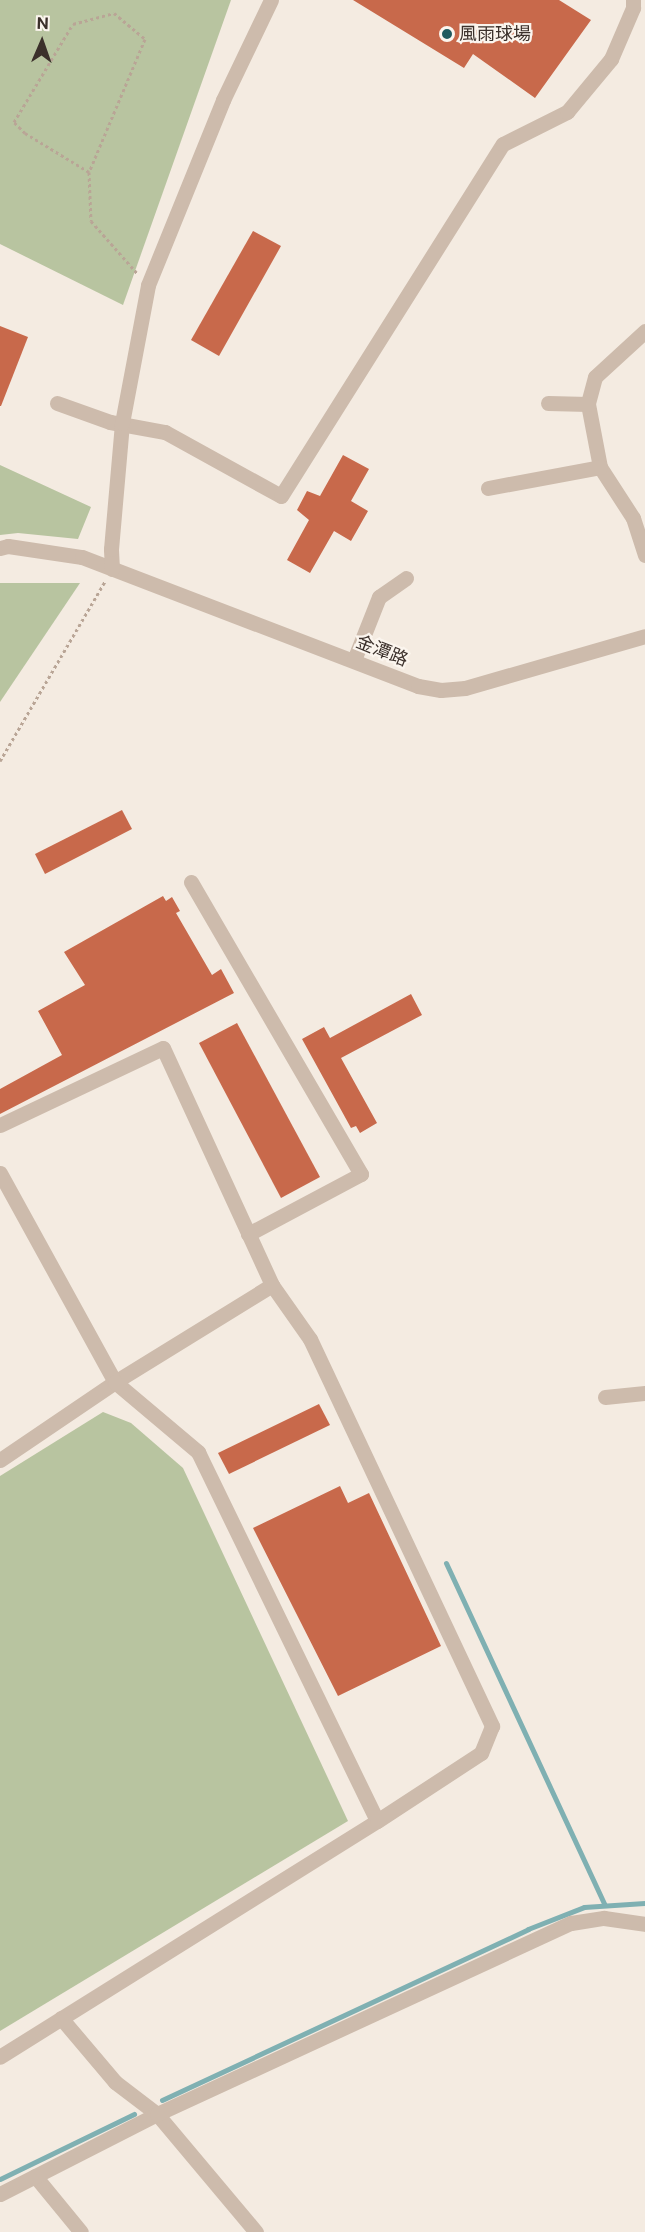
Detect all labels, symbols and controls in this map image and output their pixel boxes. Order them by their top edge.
north arrow [12,12,72,72]
text: N [36,14,49,33]
place label: 風雨球場 [459,23,531,45]
marker: 風雨球場 [440,27,454,41]
street label: 金潭路 [353,631,411,671]

